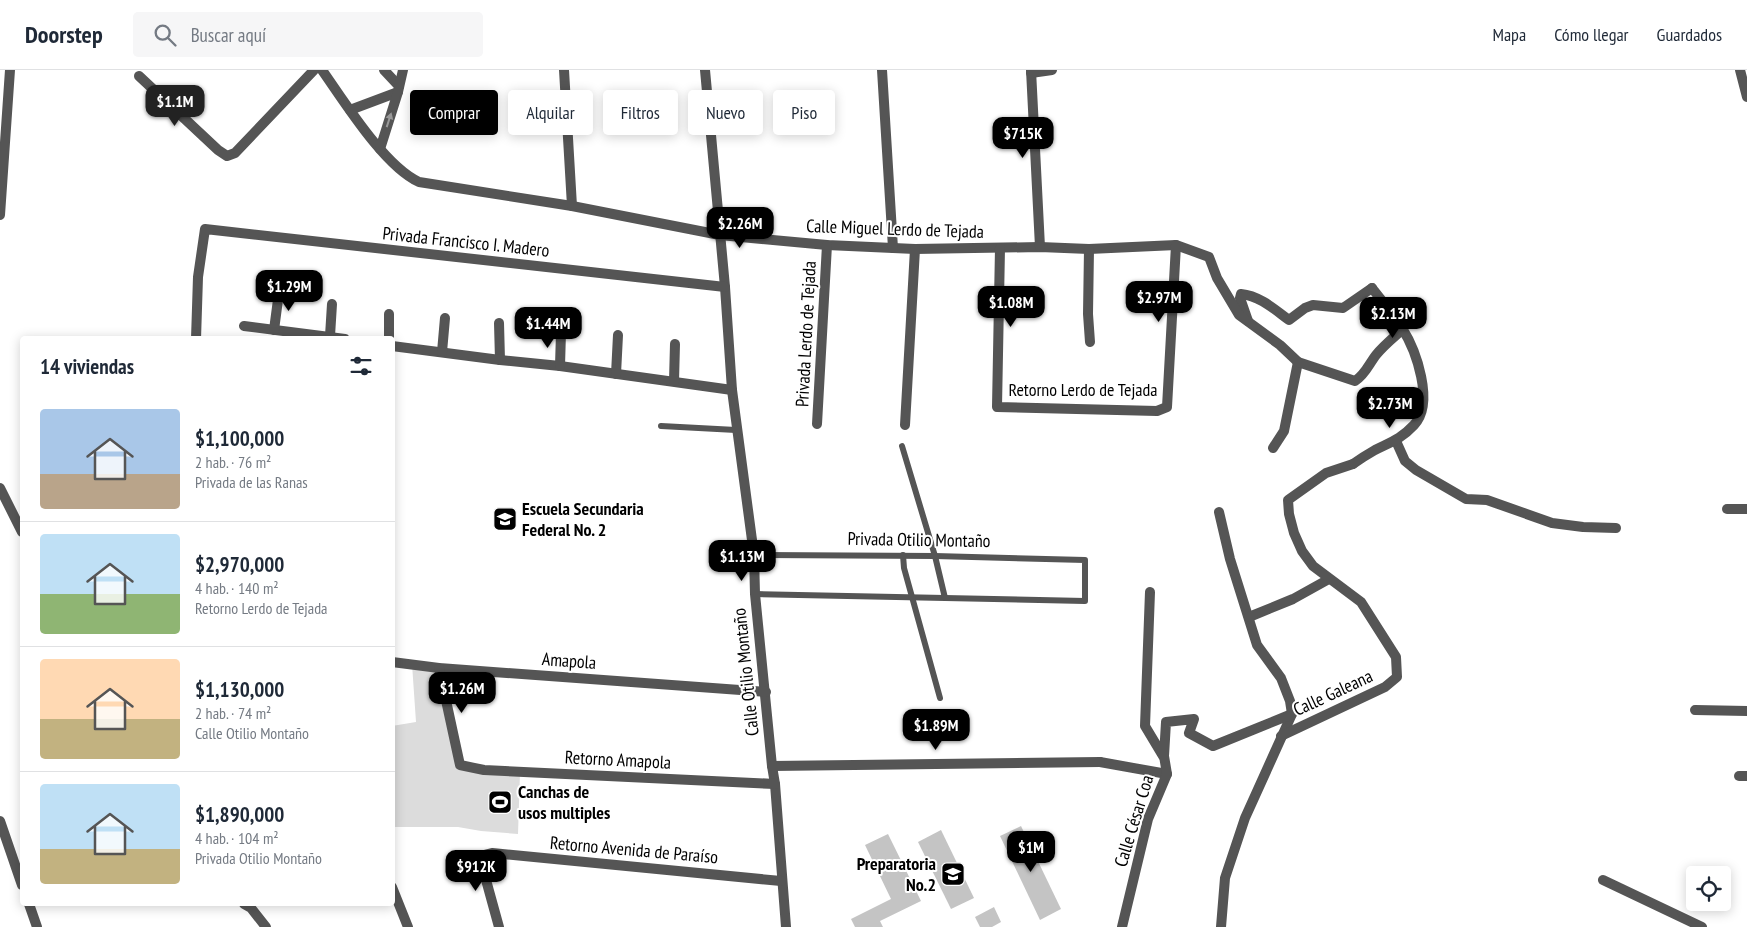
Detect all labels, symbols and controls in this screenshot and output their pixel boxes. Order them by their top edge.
search box [133,12,483,57]
text: Doorstep [25,19,103,50]
icon: search [151,21,179,49]
text: Buscar aquí [191,23,266,47]
text: Mapa [1492,23,1526,46]
text: Cómo llegar [1554,23,1629,46]
text: Guardados [1657,23,1722,46]
pin: $1.1M [140,85,210,127]
chip: Comprar [410,90,498,135]
chip: Alquilar [508,90,593,135]
chip: Filtros [603,90,678,135]
chip: Nuevo [688,90,763,135]
chip: Piso [773,90,835,135]
text: $1.1M [157,91,193,111]
one-way arrow [386,113,393,128]
pin: $715K [988,116,1058,159]
text: $715K [1004,123,1042,143]
pin: $2.26M [699,206,781,249]
text: $2.26M [718,213,762,233]
street label: Calle Miguel Lerdo de Tejada [806,214,984,243]
street label: Privada Francisco I. Madero [381,221,551,262]
street label: Privada Lerdo de Tejada [790,260,821,408]
pin: $1.29M [248,270,330,312]
text: $1.29M [267,276,311,296]
pin: $2.97M [1118,280,1200,323]
pin: $1.08M [970,286,1052,328]
text: $2.97M [1137,287,1181,307]
text: $1.08M [989,292,1033,312]
pin: $2.13M [1352,296,1434,339]
text: $2.13M [1371,303,1415,323]
pin: $1.44M [507,306,589,349]
text: $1.44M [526,313,570,333]
icon: filters [347,352,375,380]
text: 14 viviendas [40,353,134,380]
street label: Retorno Lerdo de Tejada [1008,378,1158,401]
pin: $2.73M [1349,386,1431,429]
text: $2.73M [1368,393,1412,413]
text: $1,100,000 [195,425,284,452]
icon: home [80,429,140,489]
text: 2 hab. · 76 m² [195,452,271,472]
text: Privada de las Ranas [195,472,308,492]
place label: Escuela Secundaria Federal No. 2 [522,497,644,541]
school or university icon: Escuela Secundaria Federal No. 2 [492,506,518,532]
street label: Privada Otilio Montaño [847,527,991,552]
pin: $1.13M [701,540,783,582]
text: $1.13M [720,546,764,566]
text: $2,970,000 [195,551,284,578]
icon: home [80,554,140,614]
text: 4 hab. · 140 m² [195,578,279,598]
text: Retorno Lerdo de Tejada [195,598,328,618]
street label: Calle Otilio Montaño [727,607,764,737]
street label: Amapola [541,647,597,674]
street label: Calle Galeana [1289,664,1376,721]
pin: $1.26M [421,672,503,714]
text: $1,130,000 [195,676,284,703]
text: $1.26M [440,678,484,698]
icon: home [80,679,140,739]
text: 2 hab. · 74 m² [195,703,271,723]
pin: $1.89M [895,708,977,751]
text: $1.89M [914,715,958,735]
text: Calle Otilio Montaño [195,723,309,743]
street label: Retorno Amapola [564,745,672,774]
street label: Calle César Coa [1109,772,1158,870]
place label: Canchas de usos multiples [518,780,610,824]
sports icon: Canchas de usos multiples [487,789,513,815]
text: $1,890,000 [195,801,284,828]
icon: home [80,804,140,864]
text: 4 hab. · 104 m² [195,828,279,848]
pin: $1M [1007,830,1055,873]
street label: Retorno Avenida de Paraíso [549,831,719,868]
text: $1M [1018,837,1044,857]
text: Privada Otilio Montaño [195,848,322,868]
pin: $912K [441,850,511,892]
place label: Preparatoria No.2 [857,852,936,896]
text: $912K [457,856,495,876]
school or university icon: Preparatoria No.2 [940,861,966,887]
map controls [1686,866,1731,911]
button: locate [1686,866,1731,911]

